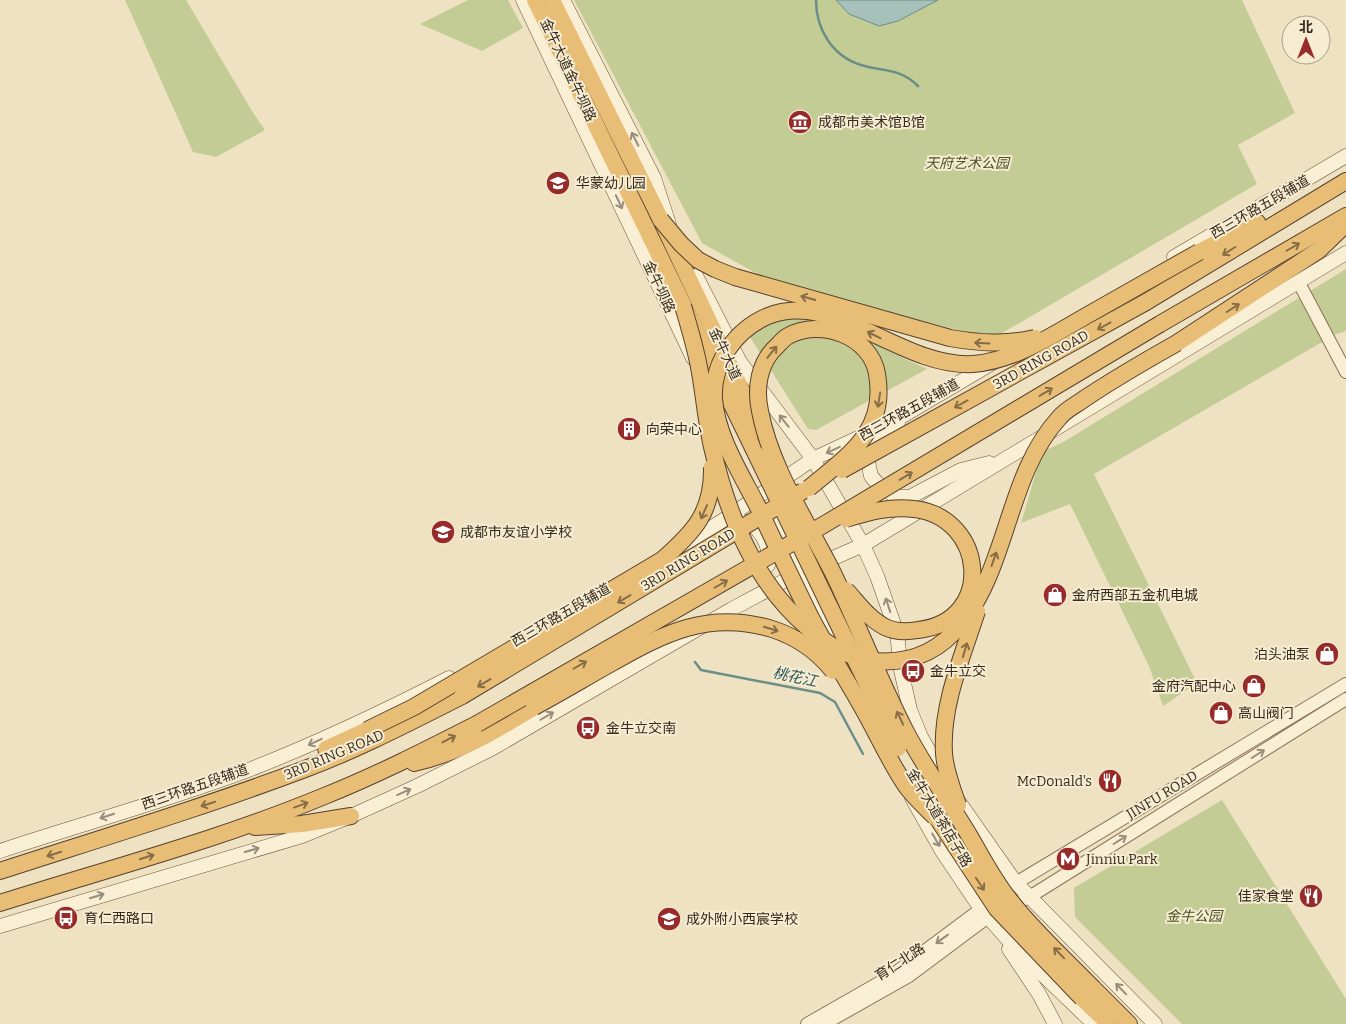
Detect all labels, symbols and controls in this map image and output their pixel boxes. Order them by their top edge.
north arrow [1281,15,1331,65]
street label: 金牛大道金牛坝路 [537,16,599,124]
text: 北 [1299,19,1313,36]
museum icon: 成都市美术馆B馆 [787,109,813,135]
place label: 成都市美术馆B馆 [818,114,925,131]
one-way arrow [630,132,639,147]
park label: 天府艺术公园 [925,155,1011,172]
school or university icon: 华蒙幼儿园 [545,170,571,196]
street label: 西三环路五段辅道 [1207,172,1313,242]
place label: 华蒙幼儿园 [576,175,646,192]
one-way arrow [615,194,624,209]
one-way arrow [1285,242,1299,252]
one-way arrow [1223,246,1237,256]
street label: 金牛坝路 [639,258,679,316]
one-way arrow [800,292,816,302]
one-way arrow [1225,303,1239,313]
one-way arrow [1097,321,1111,331]
street label: 金牛大道 [705,325,745,383]
street label: 3RD RING ROAD [990,327,1092,393]
one-way arrow [867,329,882,339]
one-way arrow [974,338,990,347]
one-way arrow [766,346,777,359]
street label: 西三环路五段辅道 [856,375,962,445]
one-way arrow [1038,387,1052,397]
one-way arrow [873,392,883,408]
one-way arrow [954,399,969,409]
one-way arrow [778,415,789,428]
building icon: 向荣中心 [616,416,642,442]
place label: 向荣中心 [646,421,702,438]
one-way arrow [826,446,841,455]
one-way arrow [899,470,913,480]
one-way arrow [699,504,709,519]
school or university icon: 成都市友谊小学校 [430,519,456,545]
place label: 成都市友谊小学校 [460,524,572,541]
street label: 3RD RING ROAD [638,525,738,595]
one-way arrow [990,552,999,568]
one-way arrow [713,579,727,589]
street label: 西三环路五段辅道 [508,580,614,650]
shop icon: 金府西部五金机电城 [1042,582,1068,608]
place label: 金府西部五金机电城 [1072,587,1198,604]
one-way arrow [617,594,631,604]
one-way arrow [883,598,892,613]
one-way arrow [763,625,779,634]
shop icon: 泊头油泵 [1314,641,1340,667]
one-way arrow [961,643,970,659]
place label: 泊头油泵 [1254,646,1310,663]
bus stop icon: 金牛立交 [900,658,926,684]
one-way arrow [572,660,586,670]
place label: 金牛立交 [930,663,986,680]
water label: 桃花江 [771,664,821,691]
shop icon: 金府汽配中心 [1241,673,1267,699]
one-way arrow [478,678,492,688]
place label: 金府汽配中心 [1152,678,1236,695]
shop icon: 高山阀门 [1208,700,1234,726]
place label: 高山阀门 [1238,705,1294,722]
one-way arrow [540,711,555,721]
one-way arrow [894,711,904,726]
bus stop icon: 金牛立交南 [575,715,601,741]
place label: 金牛立交南 [606,720,676,737]
street label: 3RD RING ROAD [282,726,386,784]
one-way arrow [441,734,456,743]
one-way arrow [308,738,323,748]
one-way arrow [1251,748,1265,759]
street label: 西三环路五段辅道 [139,761,251,813]
street label: 金牛大道茶店子路 [903,766,975,870]
street label: JINFU ROAD [1122,767,1201,823]
restaurant icon: McDonald's [1097,768,1123,794]
place label: McDonald's [1017,773,1092,790]
one-way arrow [396,787,411,797]
one-way arrow [200,799,216,809]
one-way arrow [292,800,308,809]
one-way arrow [99,812,115,822]
one-way arrow [931,833,941,848]
one-way arrow [1113,835,1127,845]
one-way arrow [244,844,260,854]
metro station icon: Jinniu Park [1055,846,1081,872]
one-way arrow [46,850,62,859]
one-way arrow [138,851,154,861]
place label: Jinniu Park [1085,851,1158,868]
one-way arrow [975,876,985,890]
restaurant icon: 佳家食堂 [1298,883,1324,909]
place label: 佳家食堂 [1238,888,1294,905]
one-way arrow [88,891,104,901]
bus stop icon: 育仁西路口 [53,905,79,931]
school or university icon: 成外附小西宸学校 [656,906,682,932]
park label: 金牛公园 [1166,908,1224,925]
place label: 育仁西路口 [84,910,154,927]
place label: 成外附小西宸学校 [686,911,798,928]
one-way arrow [935,934,949,944]
street label: 育仁北路 [872,940,928,984]
one-way arrow [1053,947,1065,959]
one-way arrow [1115,983,1128,995]

